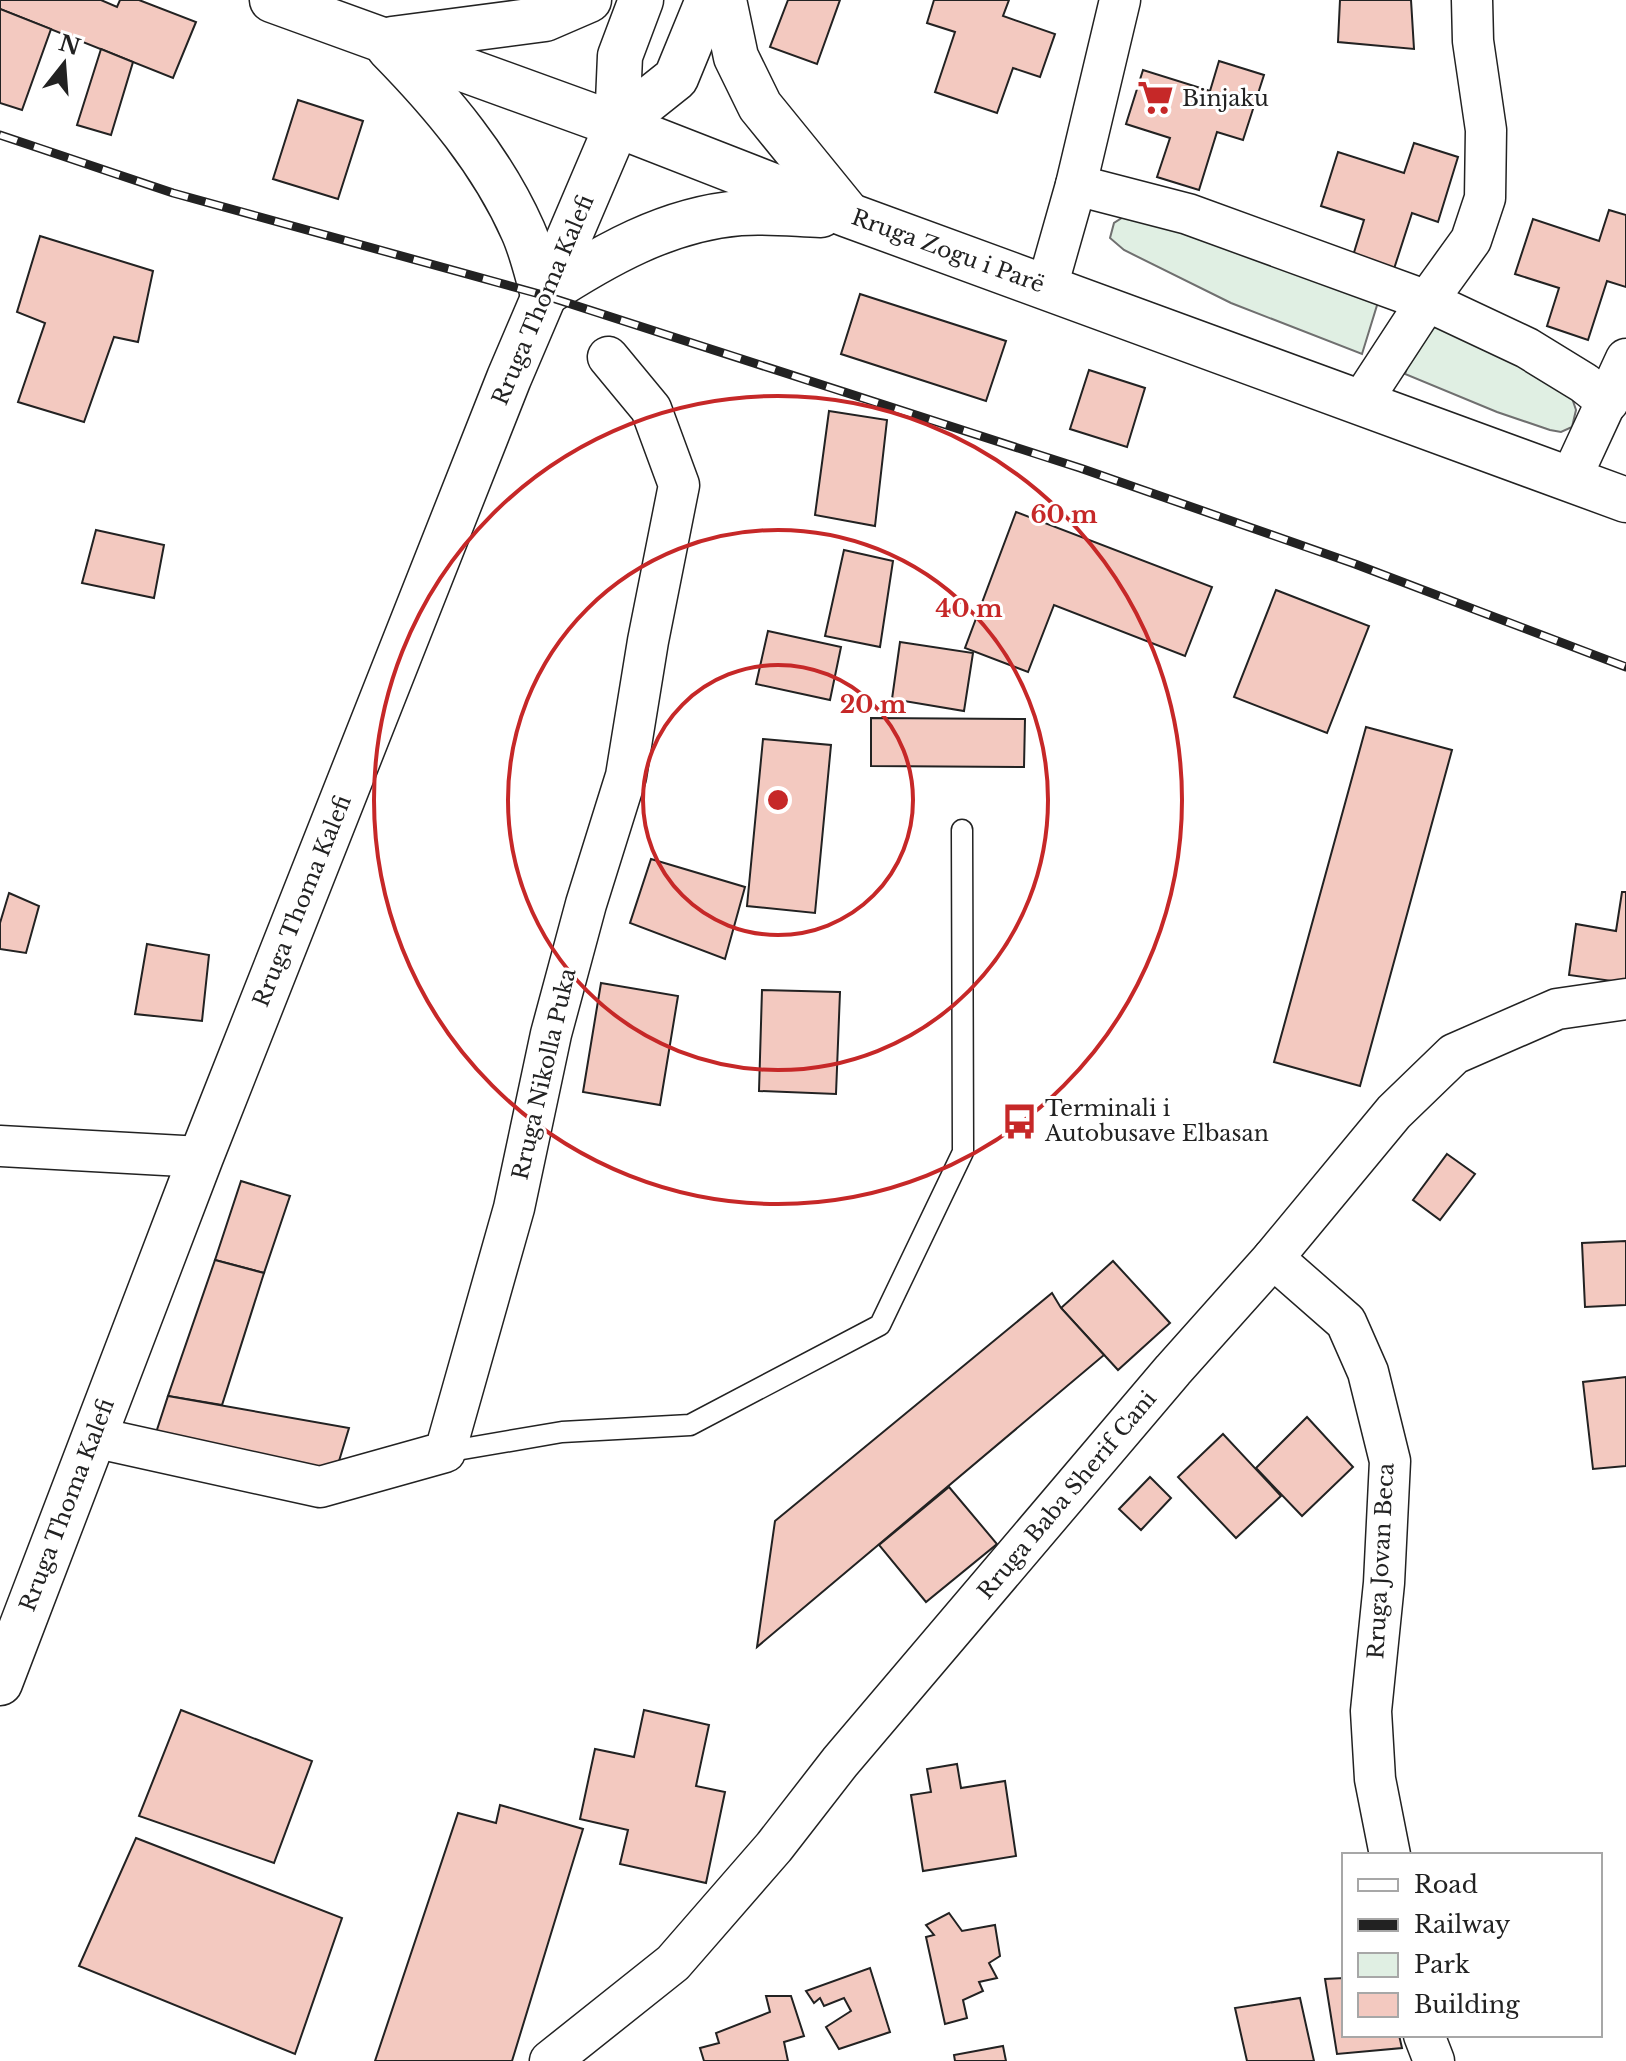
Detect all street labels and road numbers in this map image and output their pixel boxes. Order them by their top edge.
street label: Rruga Thoma Kalefi [486,191,600,409]
street label: Rruga Zogu i Parë [848,204,1048,298]
street label: Rruga Thoma Kalefi [247,791,357,1011]
street label: Rruga Nikolla Puka [507,965,582,1182]
street label: Rruga Baba Sherif Cani [972,1385,1162,1605]
street label: Rruga Thoma Kalefi [14,1395,120,1615]
street label: Rruga Jovan Beca [1362,1461,1400,1660]

